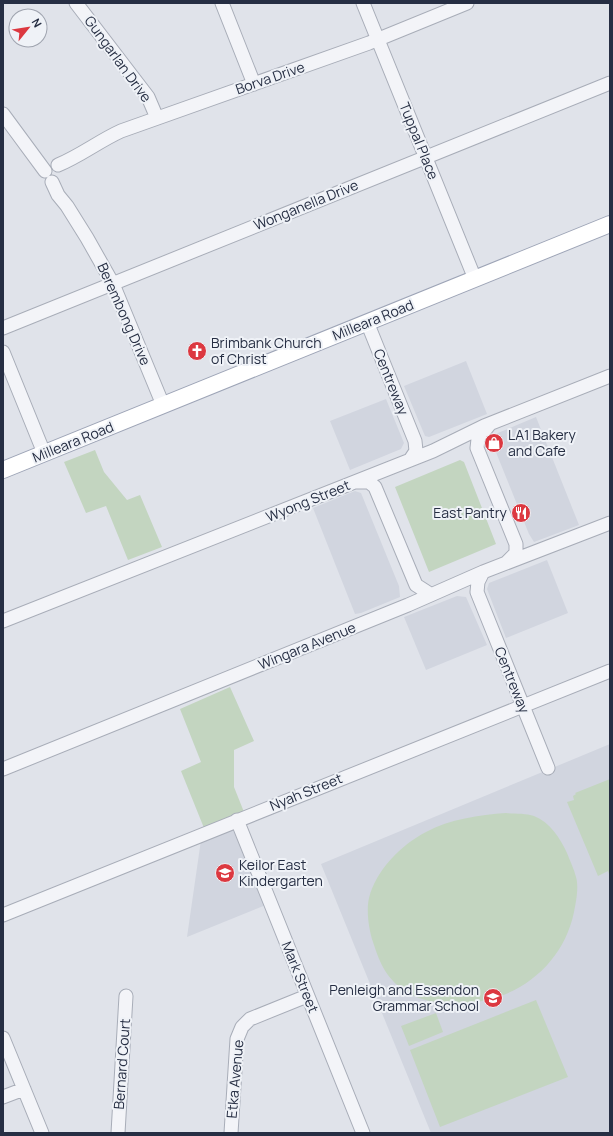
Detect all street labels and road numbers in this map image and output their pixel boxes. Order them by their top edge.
street label: Gungarlan Drive [81,12,156,106]
street label: Borva Drive [233,57,307,98]
street label: Tuppal Place [395,99,444,182]
street label: Wonganella Drive [251,175,361,234]
street label: Berembong Drive [93,260,156,368]
street label: Milleara Road [329,295,416,344]
street label: Centreway [370,346,414,418]
street label: Milleara Road [29,417,116,466]
street label: Wyong Street [263,475,353,526]
street label: Wingara Avenue [255,617,358,674]
street label: Centreway [491,644,535,716]
street label: Nyah Street [267,768,345,815]
street label: Mark Street [278,938,324,1016]
street label: Bernard Court [109,1017,134,1110]
street label: Etka Avenue [222,1039,247,1119]

